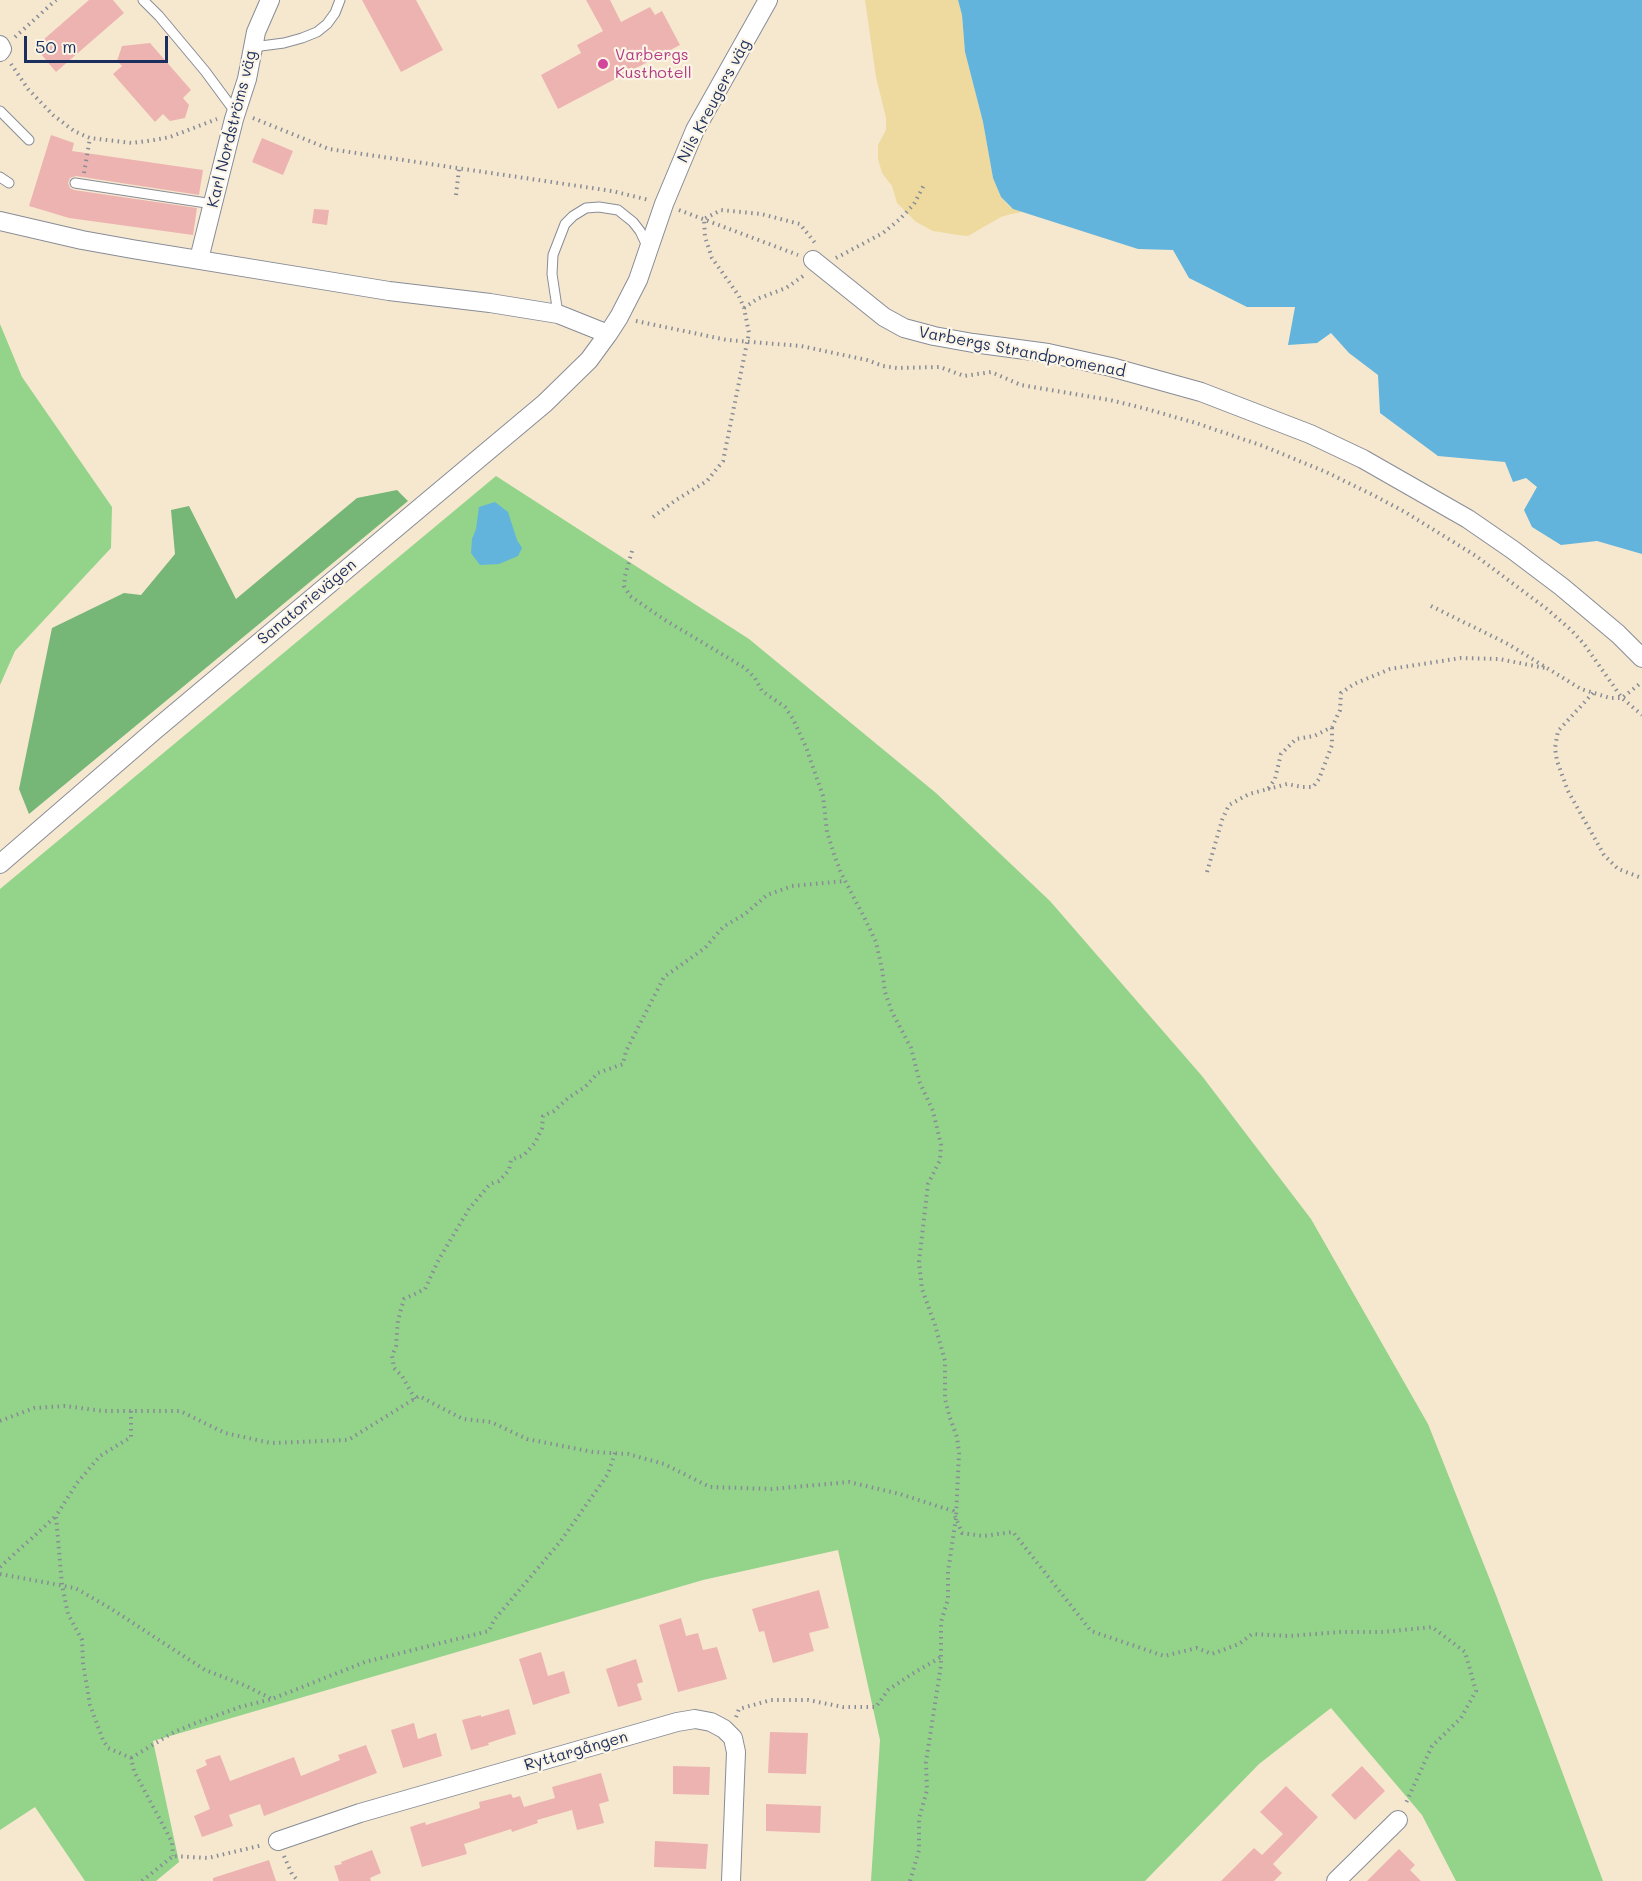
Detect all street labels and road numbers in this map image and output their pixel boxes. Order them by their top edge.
street label: Nils Kreugers väg [673,36,755,166]
street label: Karl Nordströms väg [203,48,261,210]
street label: Varbergs Strandpromenad [917,322,1127,382]
street label: Sanatorievägen [254,555,360,649]
street label: Ryttargången [522,1727,630,1775]

